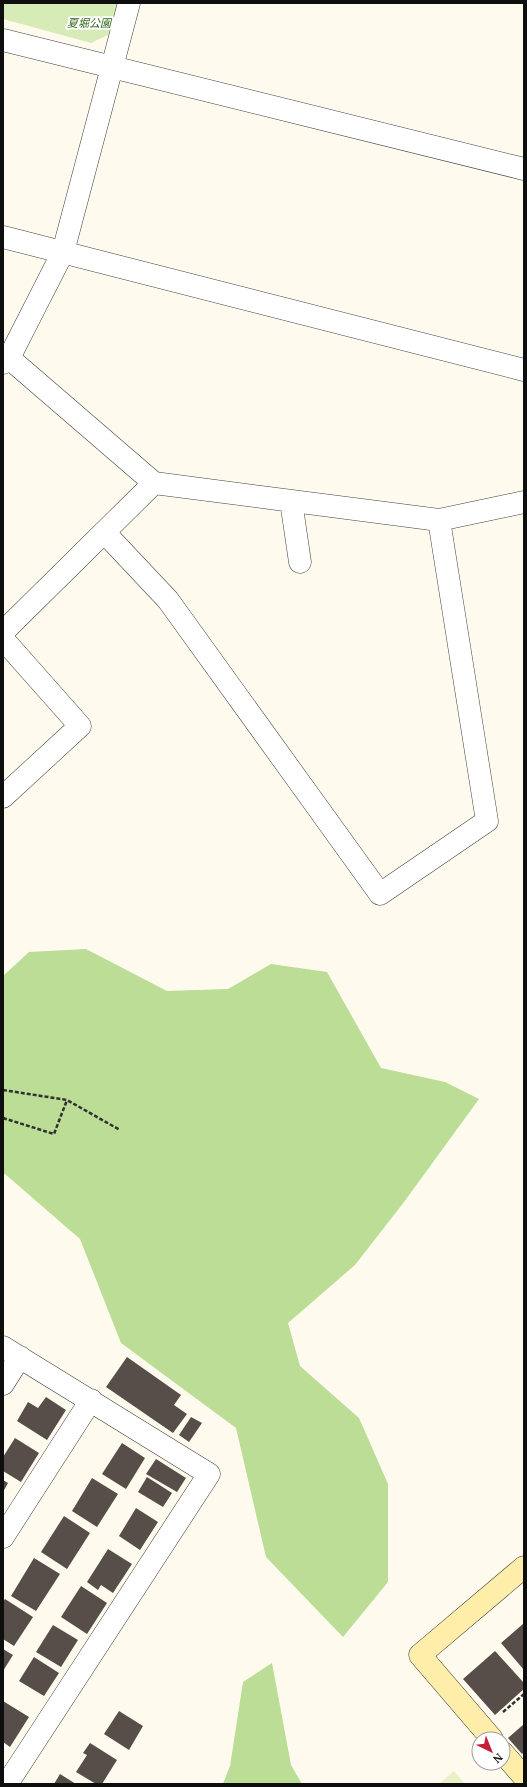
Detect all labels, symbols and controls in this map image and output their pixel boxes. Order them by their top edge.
park label: 夏堀公園 [67,16,113,30]
north arrow [471,1731,511,1771]
text: N [490,1750,506,1767]

